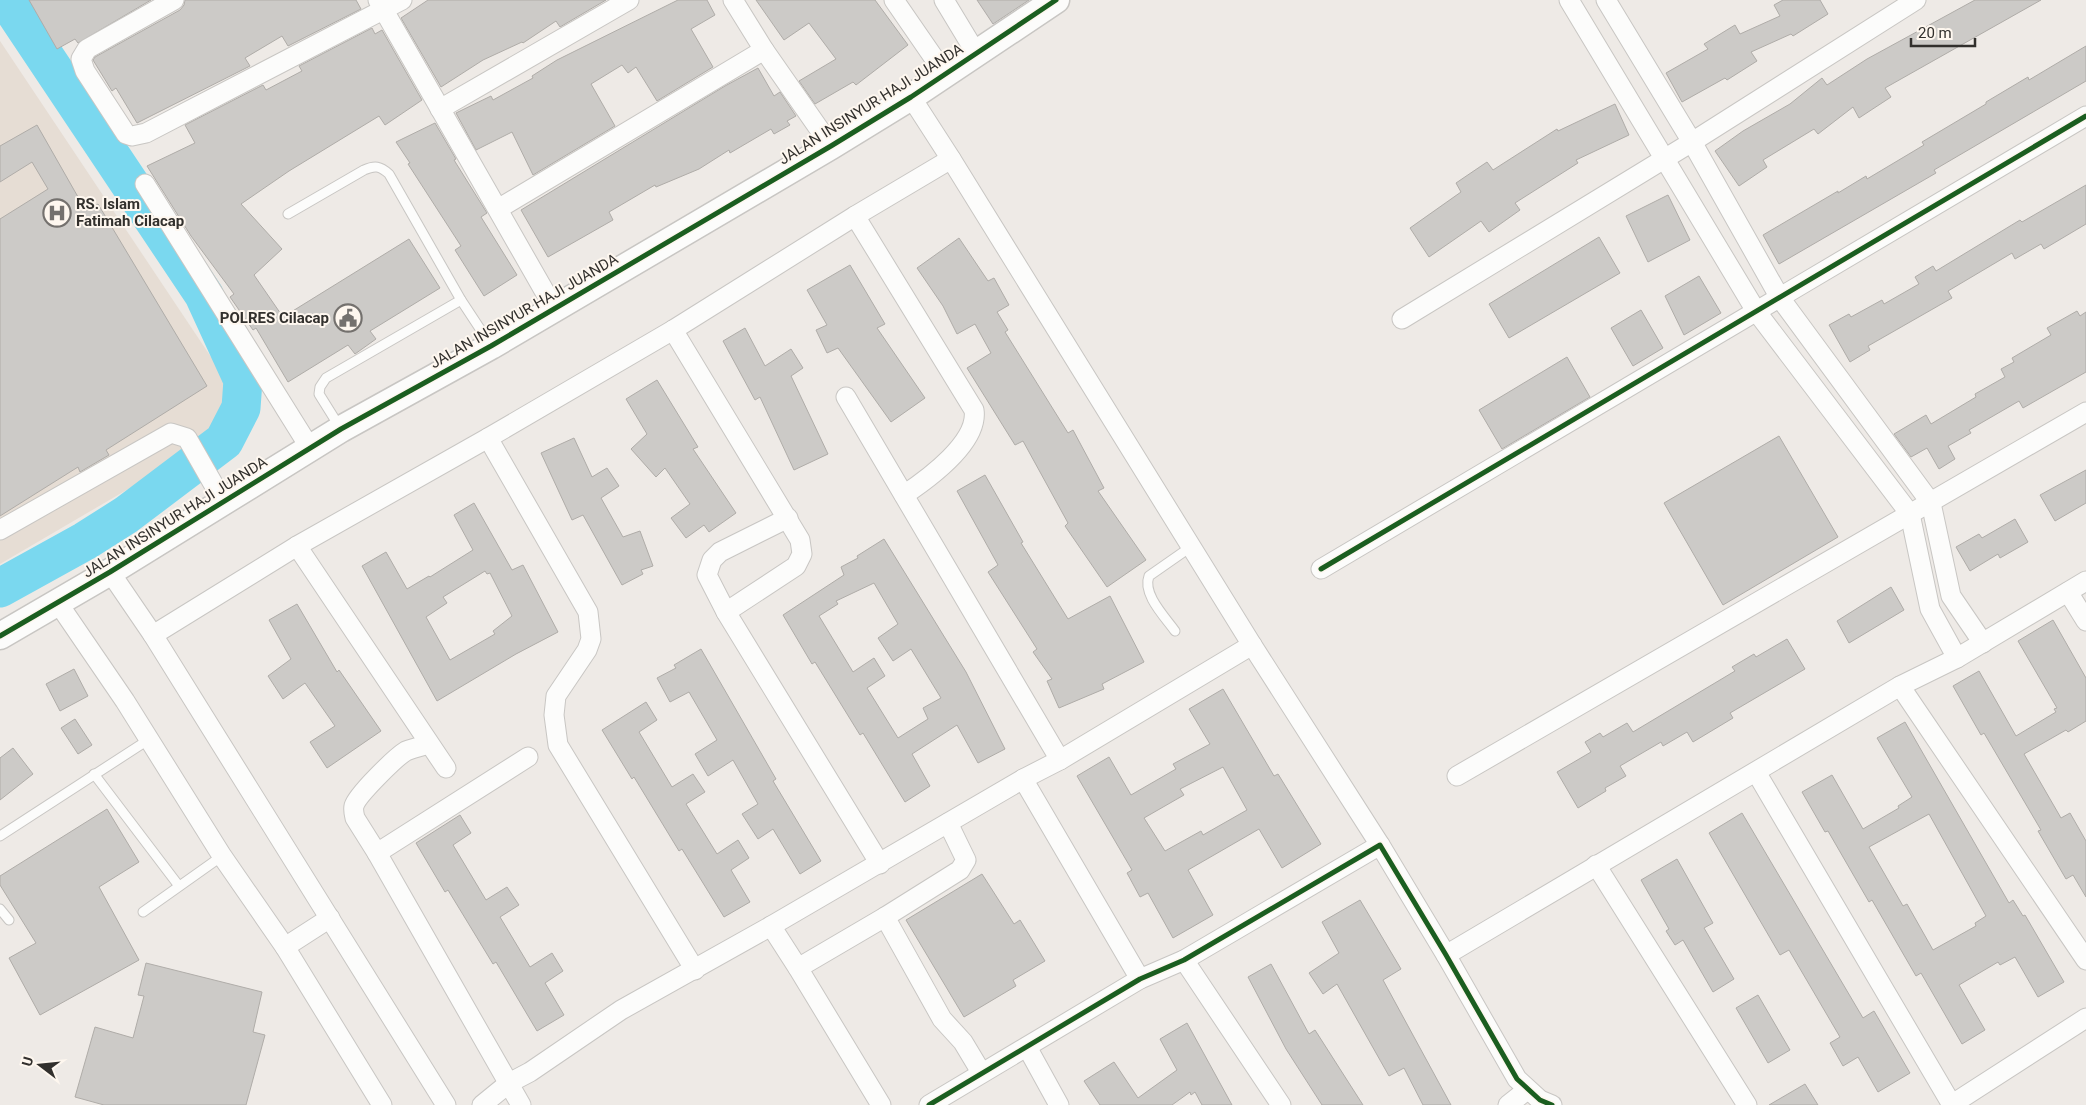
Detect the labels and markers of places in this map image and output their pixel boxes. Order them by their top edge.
place label: RS. Islam Fatimah Cilacap [76,195,184,230]
hospital icon: RS. Islam Fatimah Cilacap [42,198,72,228]
public building icon: POLRES Cilacap [333,303,363,333]
place label: POLRES Cilacap [220,309,329,327]

